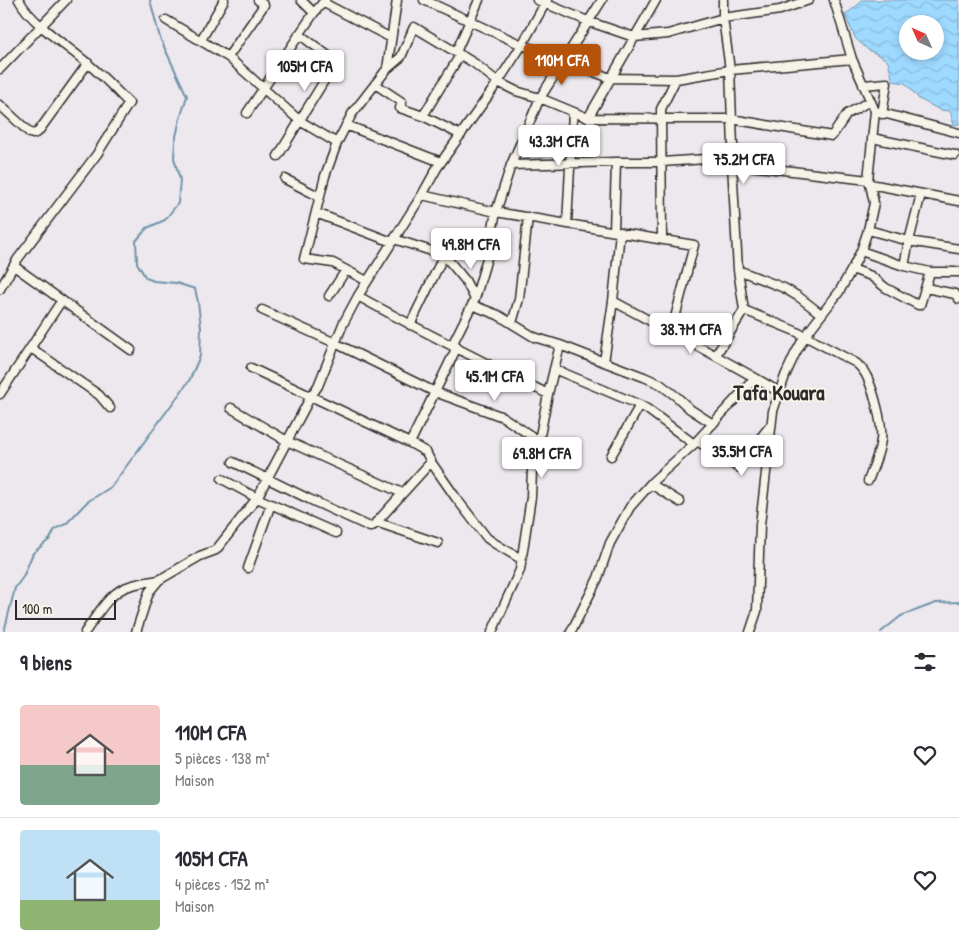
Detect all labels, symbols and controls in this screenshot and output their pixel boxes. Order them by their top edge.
north arrow [899,15,944,60]
map controls [899,15,944,60]
pin: 110M CFA [510,44,614,86]
pin: 105M CFA [253,49,357,92]
text: 110M CFA [535,49,589,71]
text: 105M CFA [277,55,333,77]
pin: 43.3M CFA [502,124,616,167]
text: 43.3M CFA [529,130,589,152]
pin: 75.2M CFA [687,142,801,185]
text: 75.2M CFA [713,148,775,170]
pin: 49.8M CFA [414,228,528,270]
text: 49.8M CFA [442,233,500,255]
pin: 38.7M CFA [634,312,748,355]
text: 38.7M CFA [660,318,722,340]
pin: 45.1M CFA [438,360,552,402]
text: 45.1M CFA [466,365,524,387]
district label: Tafa Kouara [732,378,825,407]
pin: 35.5M CFA [685,434,799,477]
pin: 69.8M CFA [485,436,599,479]
text: 35.5M CFA [712,440,772,462]
text: 69.8M CFA [513,442,571,464]
scale bar [15,597,116,620]
text: 100 m [22,599,52,618]
text: 9 biens [20,648,72,677]
icon: filters [911,648,939,676]
text: 110M CFA [175,718,247,747]
icon: home [60,725,120,785]
icon: heart [911,741,939,769]
text: 5 pièces · 138 m² [175,747,270,769]
text: Maison [175,769,214,791]
text: 105M CFA [175,844,248,873]
icon: home [60,850,120,910]
icon: heart [911,866,939,894]
text: 4 pièces · 152 m² [175,873,269,895]
text: Maison [175,895,214,917]

